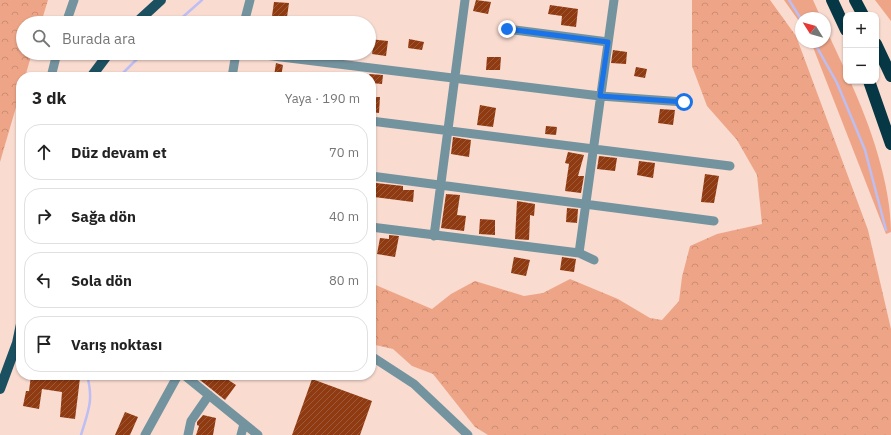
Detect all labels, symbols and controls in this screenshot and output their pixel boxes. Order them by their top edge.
north arrow [795,12,831,48]
map controls [843,12,879,84]
button: + [843,12,879,48]
search box [16,16,376,60]
route end [498,20,516,38]
icon: search [30,27,52,49]
text: Burada ara [62,29,136,48]
button: − [843,48,879,84]
text: 3 dk [32,87,66,109]
text: Yaya · 190 m [285,90,360,107]
route start [675,93,693,111]
icon: ahead [33,141,55,163]
text: Düz devam et [71,143,167,162]
text: 70 m [329,144,359,161]
icon: right [33,205,55,227]
text: Sağa dön [71,207,136,226]
text: 40 m [329,208,359,225]
icon: left [33,269,55,291]
text: Sola dön [71,271,132,290]
text: 80 m [329,272,359,289]
icon: arrive [33,333,55,355]
text: Varış noktası [71,335,162,354]

